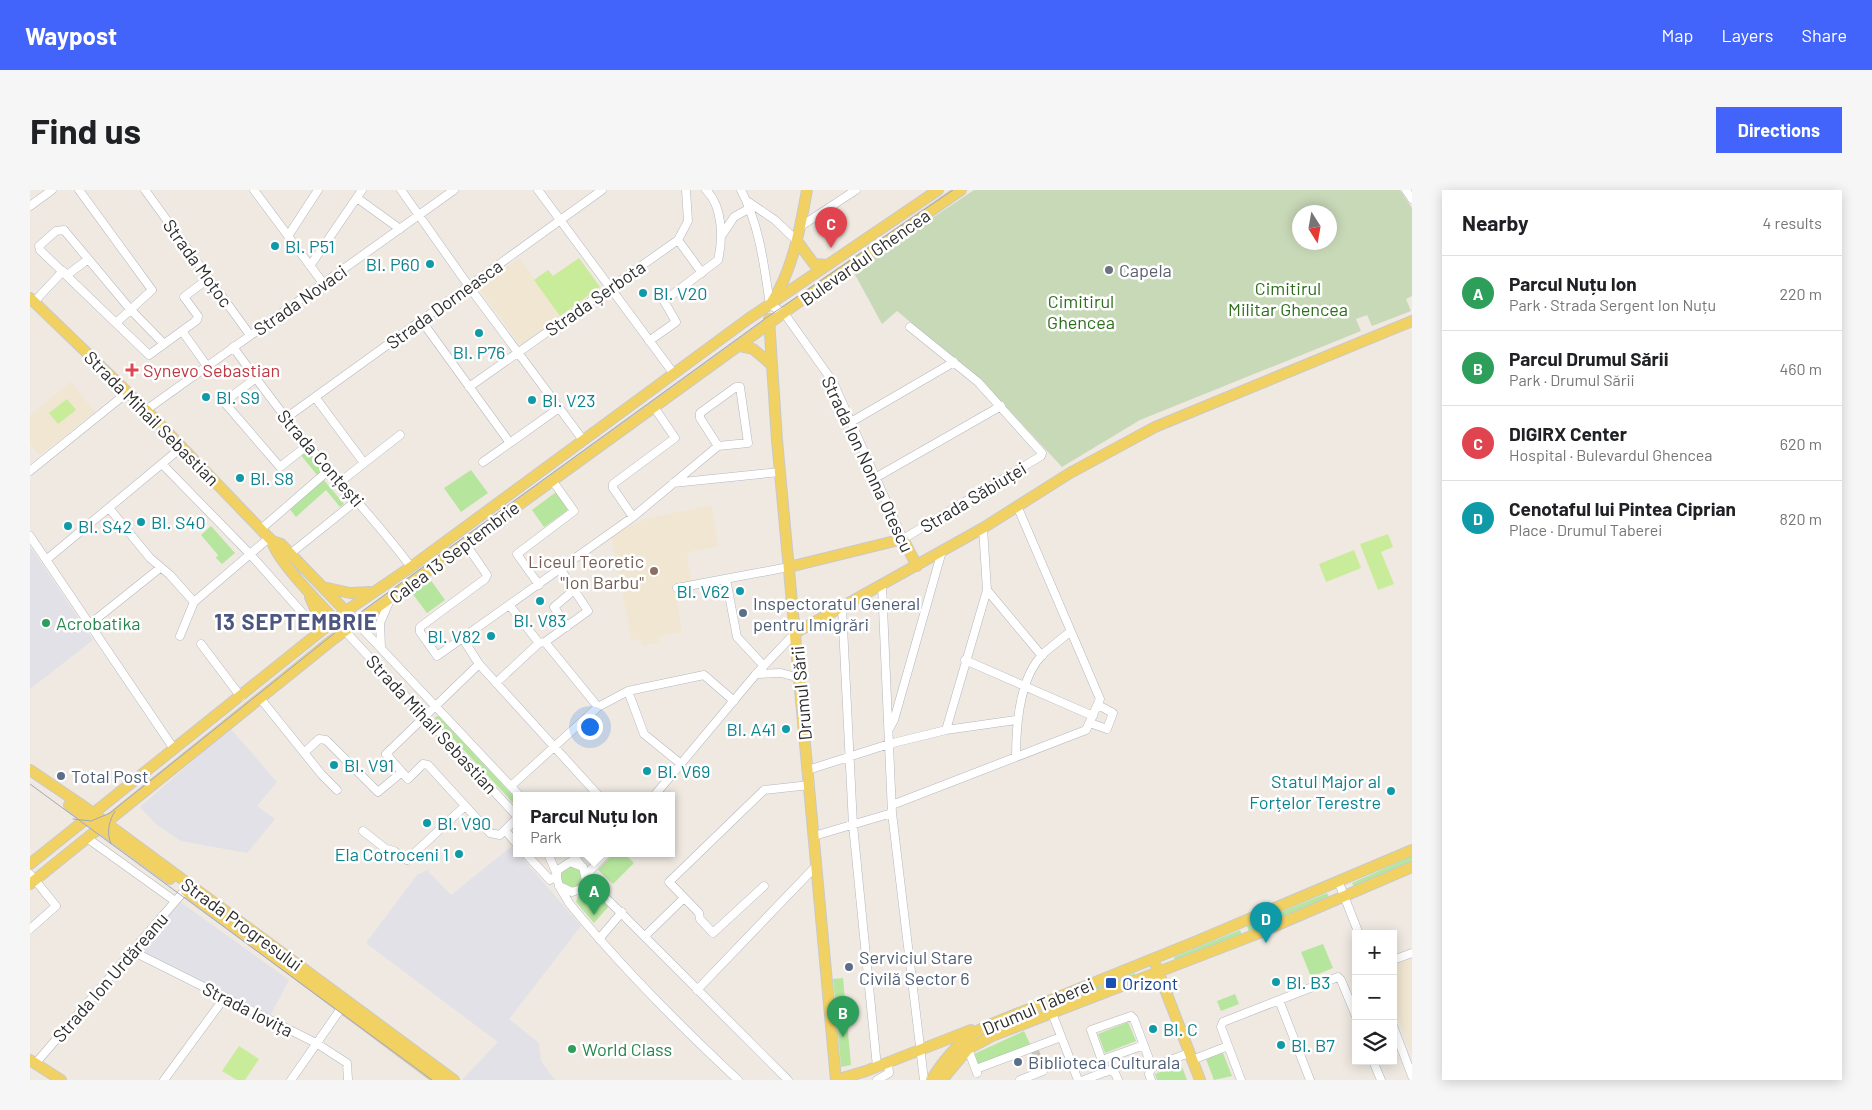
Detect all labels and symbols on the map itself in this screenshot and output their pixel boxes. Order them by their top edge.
street label: Bulevardul Ghencea [796,204,934,310]
north arrow [1292,205,1337,250]
pin: C [815,207,847,248]
street label: Strada Moțoc [159,215,237,311]
place label: Bl. P51 [285,235,335,257]
marker: Bl. P51 [269,240,281,252]
place label: Bl. P60 [366,253,420,275]
street label: Strada Dorneasca [382,254,506,354]
street label: Strada Șerbota [541,255,649,341]
marker: Bl. P60 [424,258,436,270]
place label: Capela [1119,259,1172,281]
street label: Strada Novaci [249,260,351,340]
marker: Capela [1103,264,1115,276]
park label: Cimitirul Militar Ghencea [1228,277,1348,320]
place label: Bl. V20 [653,282,707,304]
marker: Bl. V20 [637,287,649,299]
park label: Cimitirul Ghencea [1047,290,1115,333]
marker: Bl. P76 [473,327,485,339]
place label: Bl. P76 [453,341,505,363]
street label: Strada Mihail Sebastian [80,346,224,490]
place label: Synevo Sebastian [143,359,280,381]
marker: Synevo Sebastian [125,363,139,377]
street label: Strada Ion Nonna Otescu [817,372,919,556]
place label: Bl. S9 [216,386,260,408]
place label: Bl. V23 [542,389,595,411]
marker: Bl. S9 [200,391,212,403]
marker: Bl. V23 [526,394,538,406]
street label: Strada Conțești [273,405,369,511]
street label: Strada Săbiuței [916,457,1030,537]
place label: Bl. S8 [250,467,294,489]
marker: Bl. S8 [234,472,246,484]
street label: Calea 13 Septembrie [385,496,523,608]
place label: Bl. S40 [151,511,206,533]
place label: Bl. S42 [78,515,132,537]
marker: Bl. S40 [135,516,147,528]
marker: Bl. S42 [62,520,74,532]
place label: Liceul Teoretic "Ion Barbu" [528,550,644,593]
marker: Liceul Teoretic "Ion Barbu" [648,565,660,577]
place label: Bl. V62 [676,580,730,602]
marker: Bl. V62 [734,585,746,597]
place label: Inspectoratul General pentru Imigrări [753,592,920,635]
marker: Bl. V83 [534,595,546,607]
marker: Inspectoratul General pentru Imigrări [737,607,749,619]
district label: 13 SEPTEMBRIE [214,608,378,634]
place label: Bl. V83 [513,609,567,631]
place label: Acrobatika [56,612,140,634]
marker: Acrobatika [40,617,52,629]
place label: Bl. V82 [427,625,481,647]
marker: Bl. V82 [485,630,497,642]
street label: Drumul Sării [786,645,816,741]
street label: Strada Mihail Sebastian [362,650,502,798]
your location [577,714,603,740]
place label: Bl. A41 [726,718,776,740]
marker: Bl. A41 [780,723,792,735]
place label: Bl. V91 [344,754,394,776]
marker: Bl. V91 [328,759,340,771]
place label: Bl. V69 [657,760,710,782]
place label: Total Post [71,765,149,787]
marker: Bl. V69 [641,765,653,777]
marker: Total Post [55,770,67,782]
place label: Statul Major al Forțelor Terestre [1249,770,1381,813]
marker: Statul Major al Forțelor Terestre [1385,785,1397,797]
place label: Bl. V90 [437,812,491,834]
marker: Bl. V90 [421,817,433,829]
place label: Ela Cotroceni 1 [335,843,449,865]
marker: Ela Cotroceni 1 [453,848,465,860]
street label: Strada Progresului [177,873,307,975]
pin: A [578,874,610,915]
pin: D [1250,902,1282,943]
street label: Strada Ion Urdăreanu [48,908,172,1046]
place label: Serviciul Stare Civilă Sector 6 [859,946,973,989]
marker: Serviciul Stare Civilă Sector 6 [843,961,855,973]
place label: Bl. B3 [1286,971,1331,993]
place label: Orizont [1122,972,1178,994]
street label: Drumul Taberei [979,973,1097,1039]
marker: Orizont [1104,976,1118,990]
marker: Bl. B3 [1270,976,1282,988]
street label: Strada Iovița [199,977,297,1041]
pin: B [827,996,859,1037]
place label: Bl. C [1163,1018,1198,1040]
marker: Bl. C [1147,1023,1159,1035]
place label: Bl. B7 [1291,1034,1335,1056]
place label: World Class [582,1038,672,1060]
marker: Bl. B7 [1275,1039,1287,1051]
marker: World Class [566,1043,578,1055]
place label: Biblioteca Culturala [1028,1051,1180,1073]
marker: Biblioteca Culturala [1012,1056,1024,1068]

